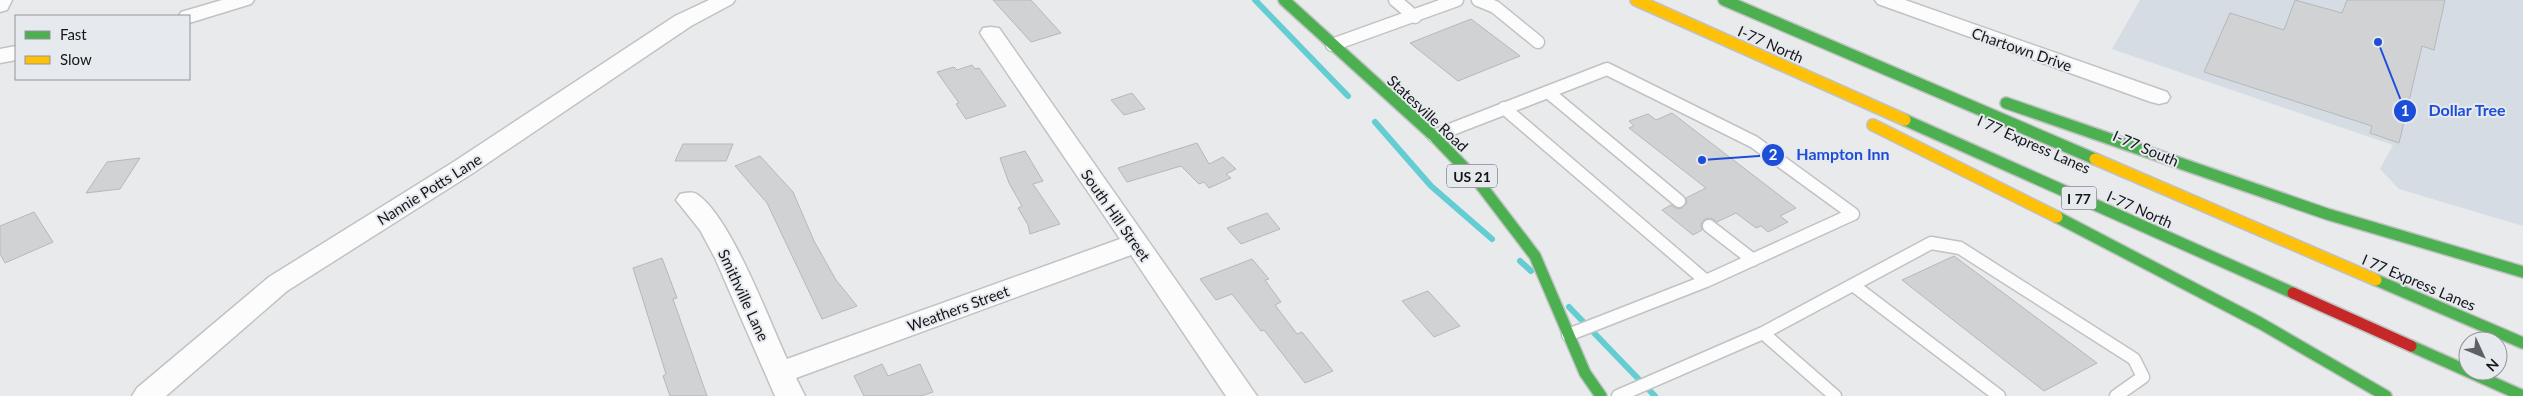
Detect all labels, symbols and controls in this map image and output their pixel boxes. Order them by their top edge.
legend [15,15,190,80]
street label: I-77 North [1735,22,1807,66]
street label: Chartown Drive [1970,23,2075,75]
text: Fast [60,25,87,43]
text: Slow [60,50,92,68]
street label: Statesville Road [1384,71,1472,155]
callout: Dollar Tree [2393,95,2516,126]
text: Dollar Tree [2428,100,2506,119]
text: 1 [2401,101,2409,119]
street label: I 77 Express Lanes [1975,111,2093,177]
street label: I-77 South [2110,126,2182,170]
callout: Hampton Inn [1761,139,1899,170]
text: Hampton Inn [1796,144,1890,163]
text: 2 [1769,145,1778,163]
street label: Nannie Potts Lane [373,150,485,228]
road number: US 21 [1447,165,1497,188]
street label: South Hill Street [1078,166,1155,265]
road number: I 77 [2062,187,2096,210]
street label: I-77 North [2104,187,2176,231]
street label: Smithville Lane [715,246,773,344]
street label: I 77 Express Lanes [2359,250,2479,314]
street label: Weathers Street [905,281,1012,335]
north arrow [2458,331,2508,381]
text: N [2483,356,2503,375]

